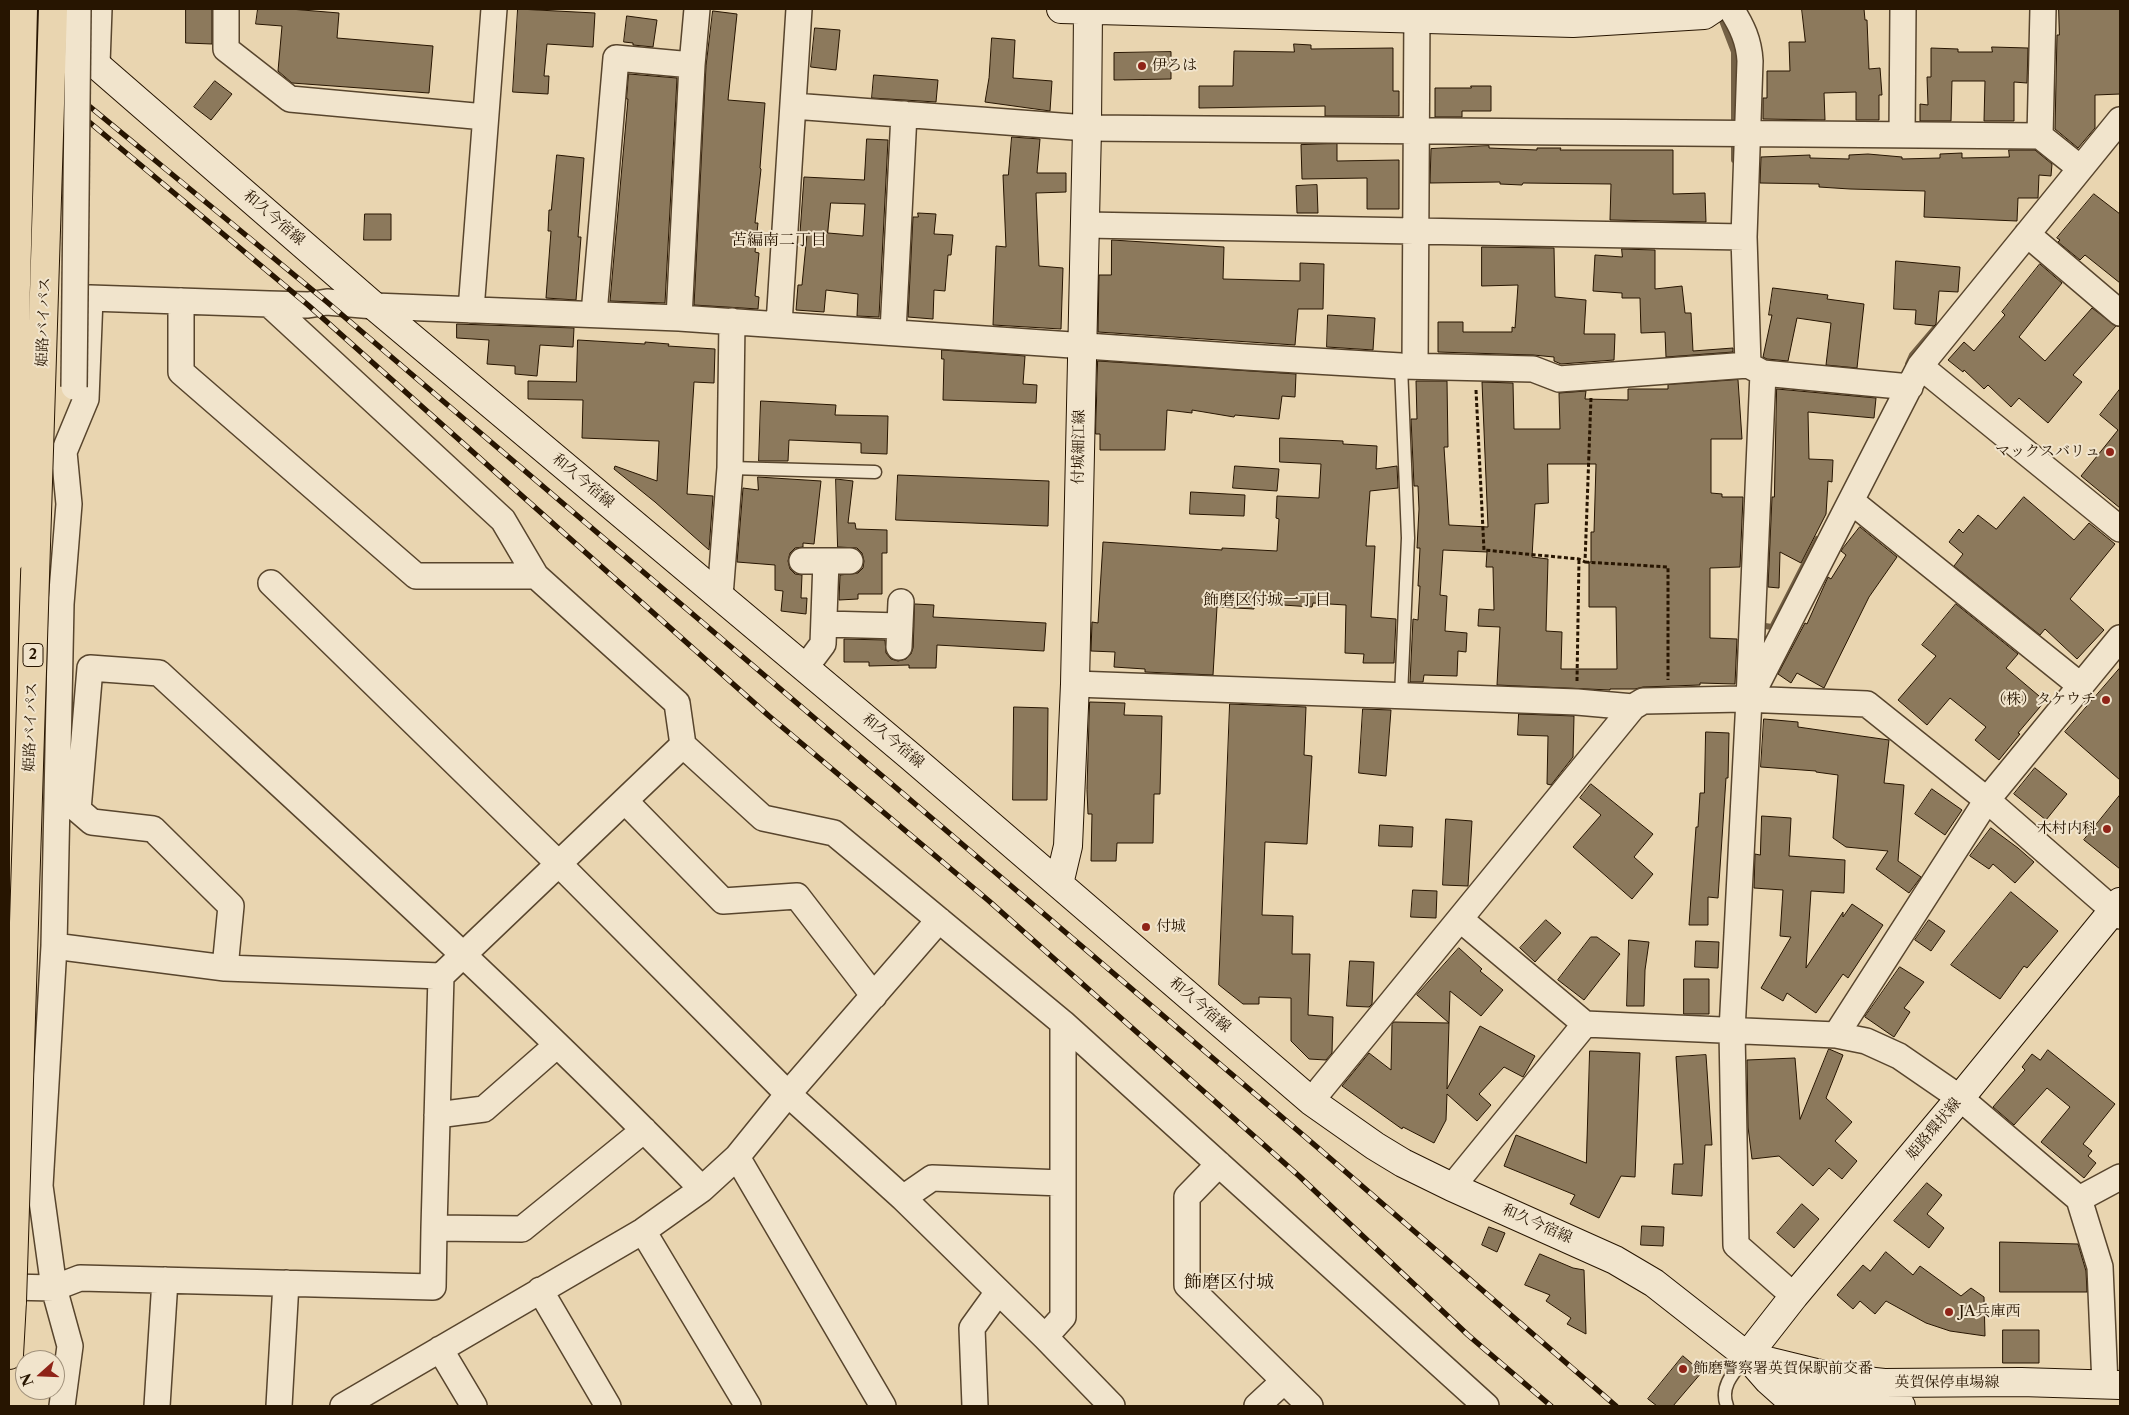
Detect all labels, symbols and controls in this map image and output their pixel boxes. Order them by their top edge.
place label: 伊ろは [1152,57,1197,75]
marker: 伊ろは [1136,60,1148,72]
street label: 和久今宿線 [240,187,308,249]
district label: 苫編南二丁目 [731,230,827,250]
street label: 姫路バイパス [33,277,55,367]
street label: 付城細江線 [1069,409,1089,485]
place label: マックスバリュ [1995,443,2100,461]
marker: マックスバリュ [2104,446,2116,458]
street label: 和久今宿線 [548,450,618,512]
district label: 飾磨区付城一丁目 [1203,590,1331,610]
road number: 2 [23,644,43,666]
street label: 姫路バイパス [20,682,42,772]
place label: （株）タケウチ [1991,691,2096,709]
marker: （株）タケウチ [2100,694,2112,706]
street label: 和久今宿線 [858,710,928,772]
place label: 木村内科 [2037,820,2097,838]
marker: 木村内科 [2101,823,2113,835]
place label: 付城 [1156,918,1186,936]
marker: 付城 [1140,921,1152,933]
street label: 和久今宿線 [1166,974,1234,1036]
street label: 姫路環状線 [1903,1094,1965,1164]
street label: 和久今宿線 [1499,1201,1575,1247]
district label: 飾磨区付城 [1184,1272,1274,1294]
place label: JA兵庫西 [1959,1303,2020,1321]
marker: JA兵庫西 [1943,1306,1955,1318]
north arrow [15,1350,65,1400]
place label: 飾磨警察署英賀保駅前交番 [1693,1360,1873,1378]
marker: 飾磨警察署英賀保駅前交番 [1677,1363,1689,1375]
text: N [16,1371,37,1389]
street label: 英賀保停車場線 [1895,1374,1999,1392]

